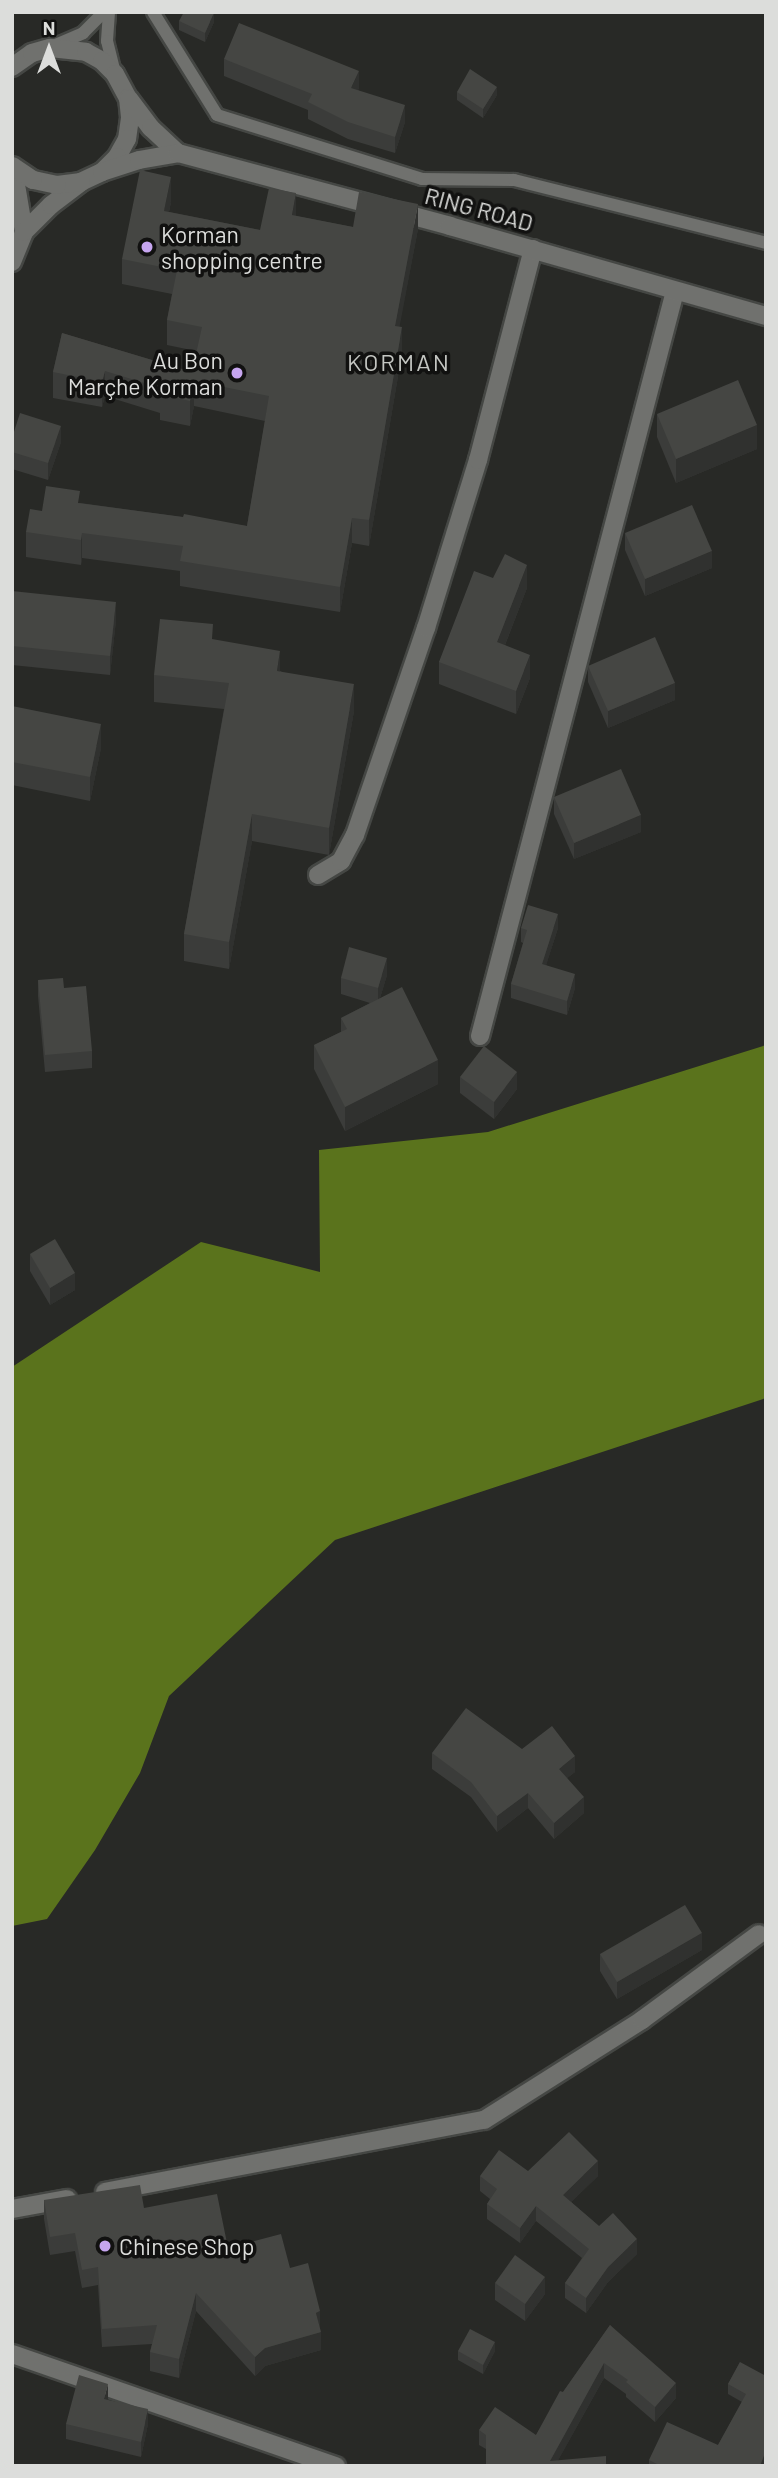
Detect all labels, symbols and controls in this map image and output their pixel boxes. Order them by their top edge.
north arrow [14,14,84,84]
text: N [43,16,55,39]
street label: RING ROAD [422,181,536,237]
place label: Korman shopping centre [161,220,323,274]
marker: Korman shopping centre [139,239,155,255]
place label: Au Bon Marçhe Korman [68,346,223,400]
district label: KORMAN [348,348,450,376]
marker: Au Bon Marçhe Korman [229,365,245,381]
place label: Chinese Shop [119,2232,254,2260]
marker: Chinese Shop [97,2238,113,2254]

